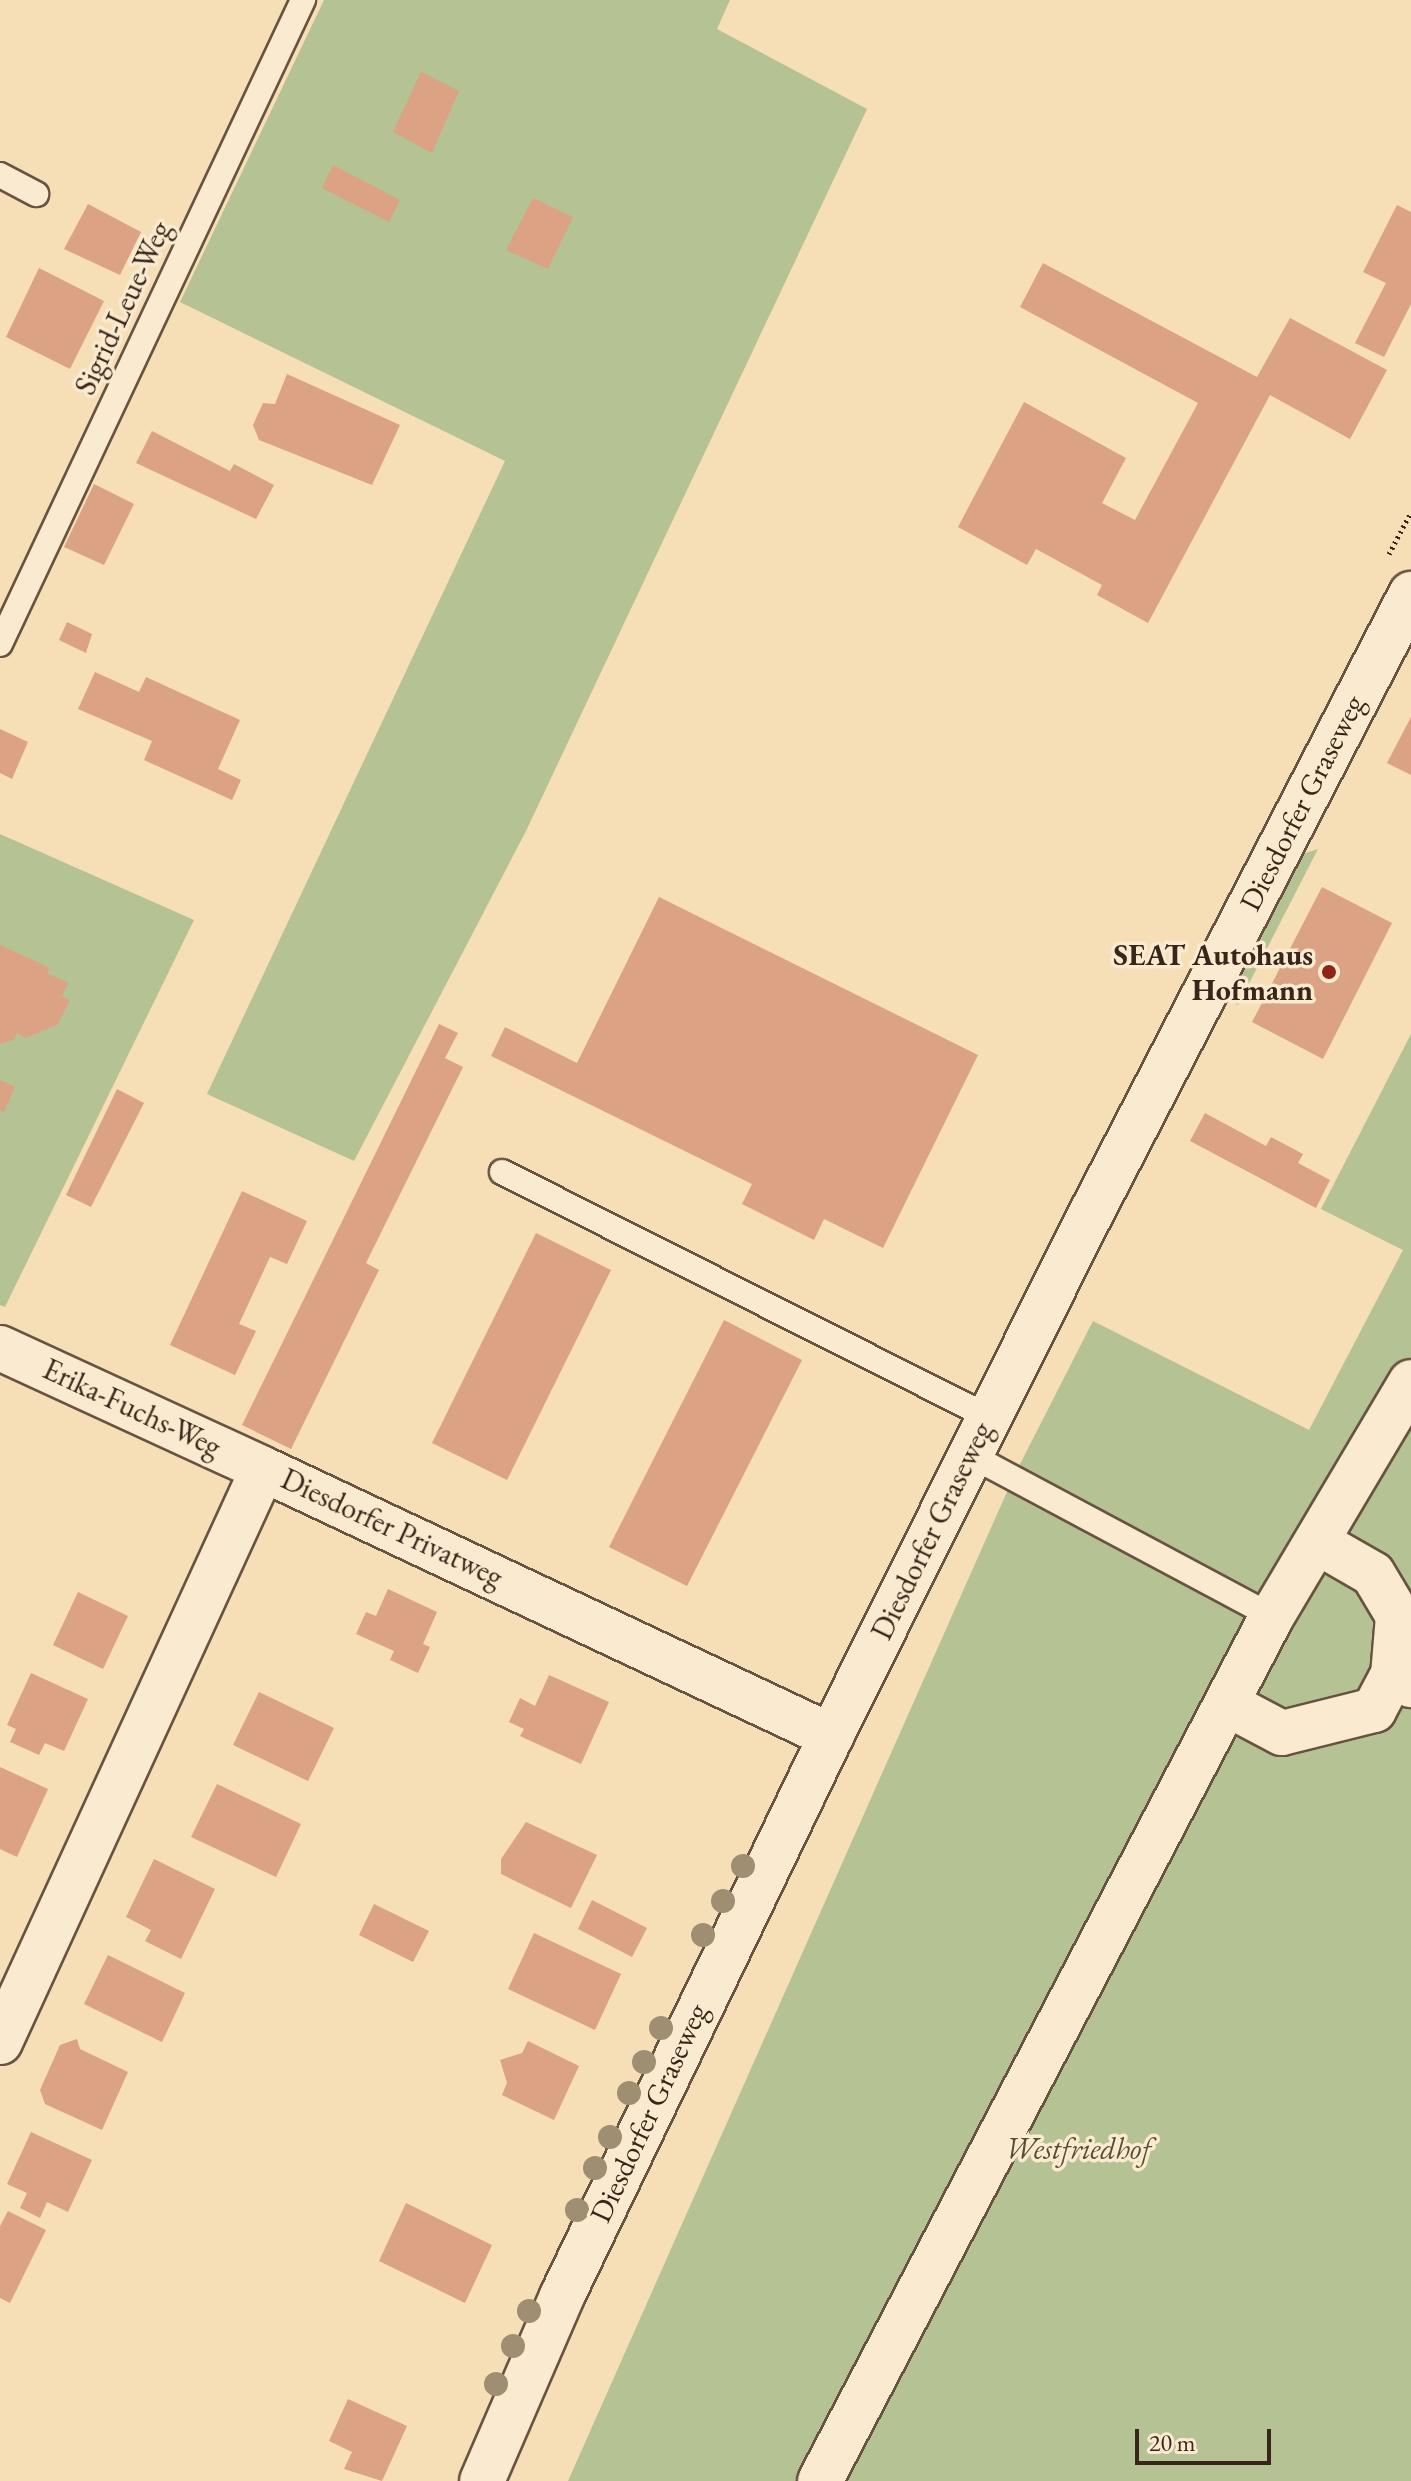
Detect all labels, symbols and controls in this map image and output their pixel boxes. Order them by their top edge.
street label: Sigrid-Leue-Weg [67,216,179,400]
street label: Diesdorfer Graseweg [1232,689,1372,917]
place label: SEAT Autohaus Hofmann [1113,937,1313,1008]
marker: SEAT Autohaus Hofmann [1320,963,1338,981]
street label: Erika-Fuchs-Weg [37,1351,227,1465]
street label: Diesdorfer Graseweg [864,1416,1000,1646]
street label: Diesdorfer Privatweg [275,1461,509,1595]
street label: Diesdorfer Graseweg [582,1998,716,2228]
park label: Westfriedhof [1005,2131,1151,2167]
scale bar [1139,2413,1275,2463]
text: 20 m [1149,2427,1196,2458]

